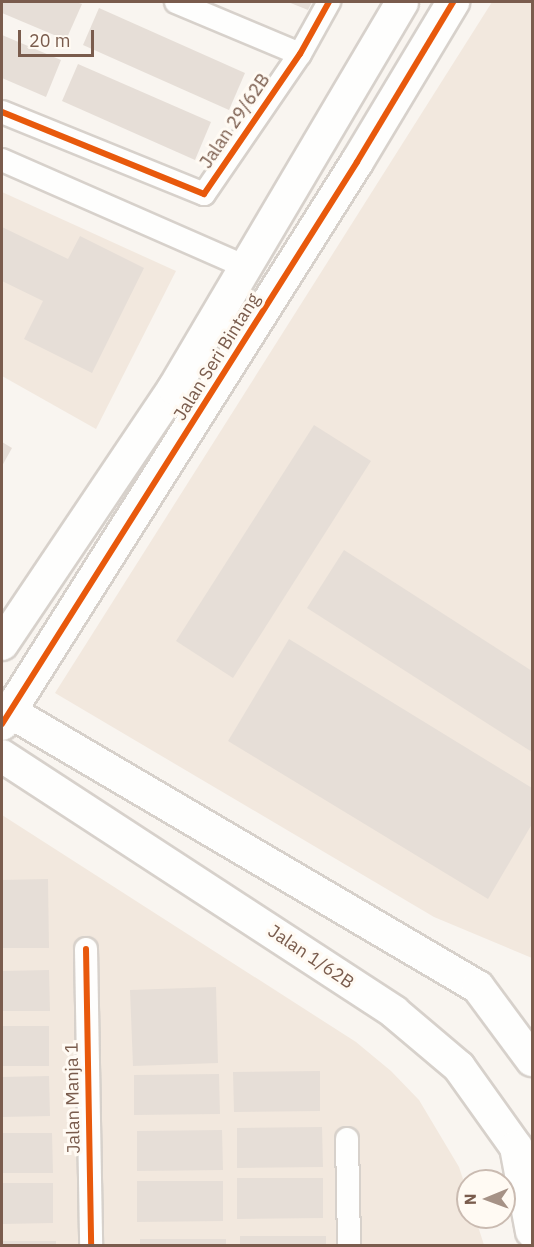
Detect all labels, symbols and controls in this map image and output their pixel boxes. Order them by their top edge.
scale bar [21,18,98,56]
text: 20 m [29,29,71,52]
street label: Jalan 29/62B [195,70,275,172]
street label: Jalan Seri Bintang [169,290,265,424]
street label: Jalan 1/62B [264,920,358,994]
street label: Jalan Manja 1 [61,1042,85,1154]
north arrow [456,1169,516,1229]
text: N [460,1193,480,1205]

